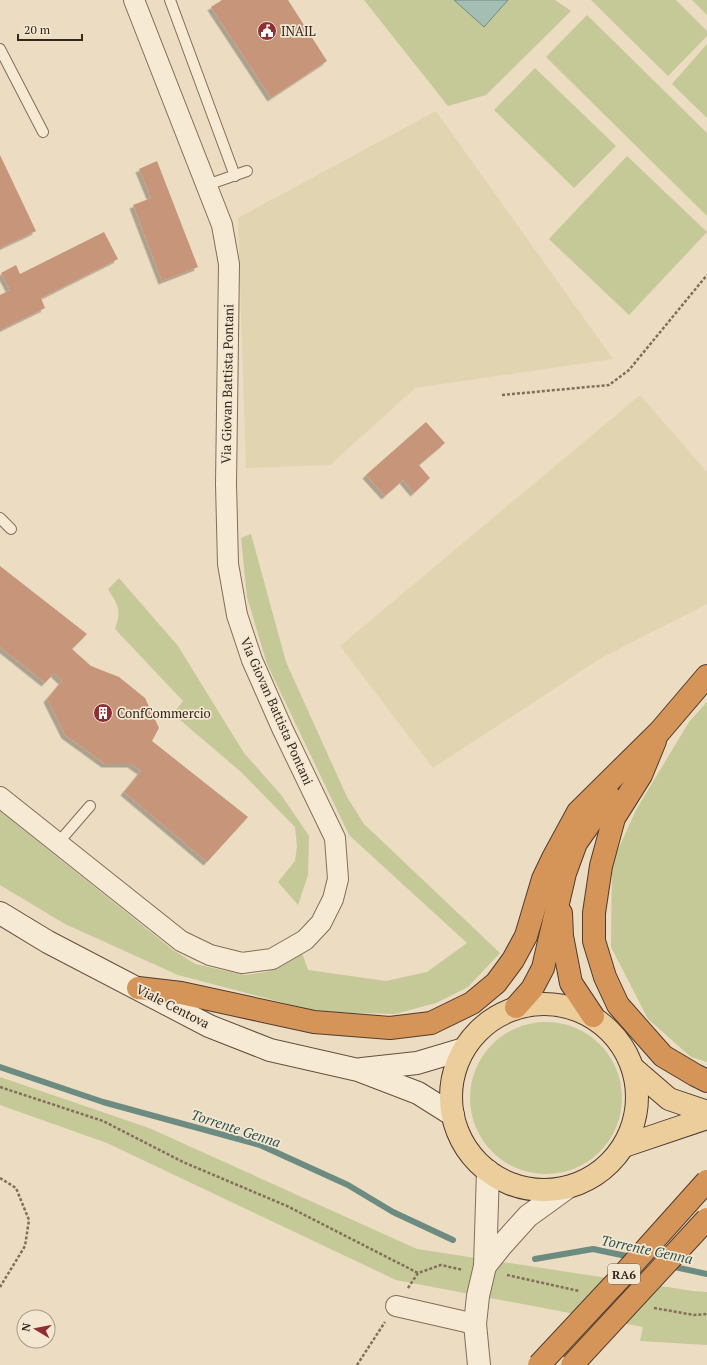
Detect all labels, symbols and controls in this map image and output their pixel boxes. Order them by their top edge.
scale bar [18,16,82,42]
public building icon: INAIL [256,20,278,42]
text: 20 m [24,22,51,37]
place label: INAIL [281,22,316,40]
street label: Via Giovan Battista Pontani [217,304,237,464]
street label: Via Giovan Battista Pontani [236,634,318,788]
building icon: ConfCommercio [92,702,114,724]
place label: ConfCommercio [117,704,211,722]
street label: Viale Centova [133,980,213,1032]
water label: Torrente Genna [189,1105,283,1151]
water label: Torrente Genna [599,1230,695,1268]
road number: RA6 [608,1264,640,1284]
north arrow [16,1309,56,1349]
text: N [19,1321,34,1333]

